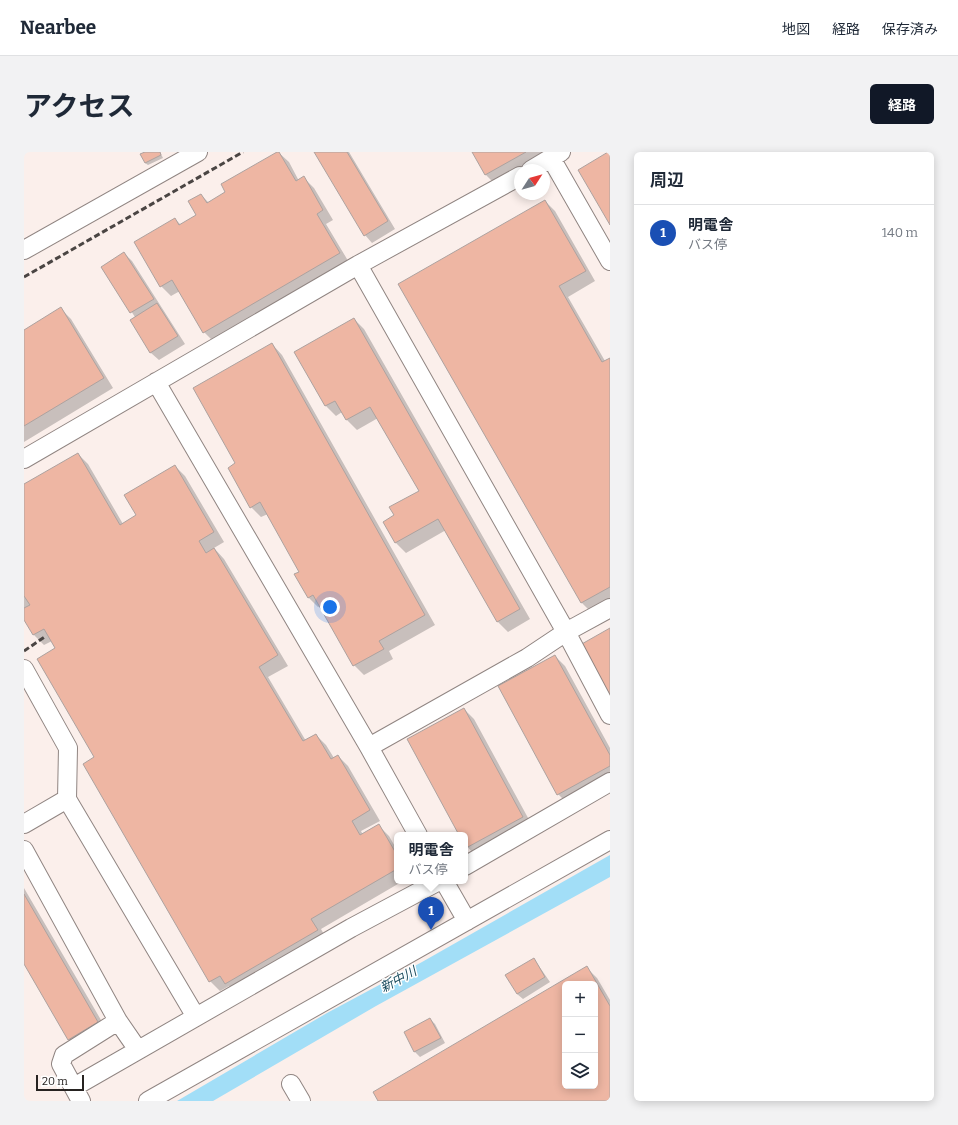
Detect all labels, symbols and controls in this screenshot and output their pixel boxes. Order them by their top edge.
text: Nearbee [20,16,96,39]
text: 地図 [782,21,810,38]
text: 経路 [832,21,860,38]
text: 保存済み [882,21,938,38]
button: 経路 [870,84,934,124]
text: アクセス [24,90,135,123]
north arrow [514,164,550,200]
text: 周辺 [650,170,684,191]
text: 明電舎 [688,216,733,234]
text: 1 [660,225,666,240]
text: 140 m [882,225,918,240]
text: バス停 [688,237,727,252]
your location [320,597,340,617]
popup [394,832,468,884]
text: 明電舎 [408,841,454,859]
text: バス停 [408,862,448,877]
pin: 1 [418,897,444,930]
water label: 新中川 [377,963,421,995]
map controls [562,981,598,1089]
button: + [562,981,598,1017]
button: − [562,1017,598,1053]
button: layers [562,1053,598,1089]
scale bar [36,1073,84,1092]
text: 20 m [42,1075,68,1088]

